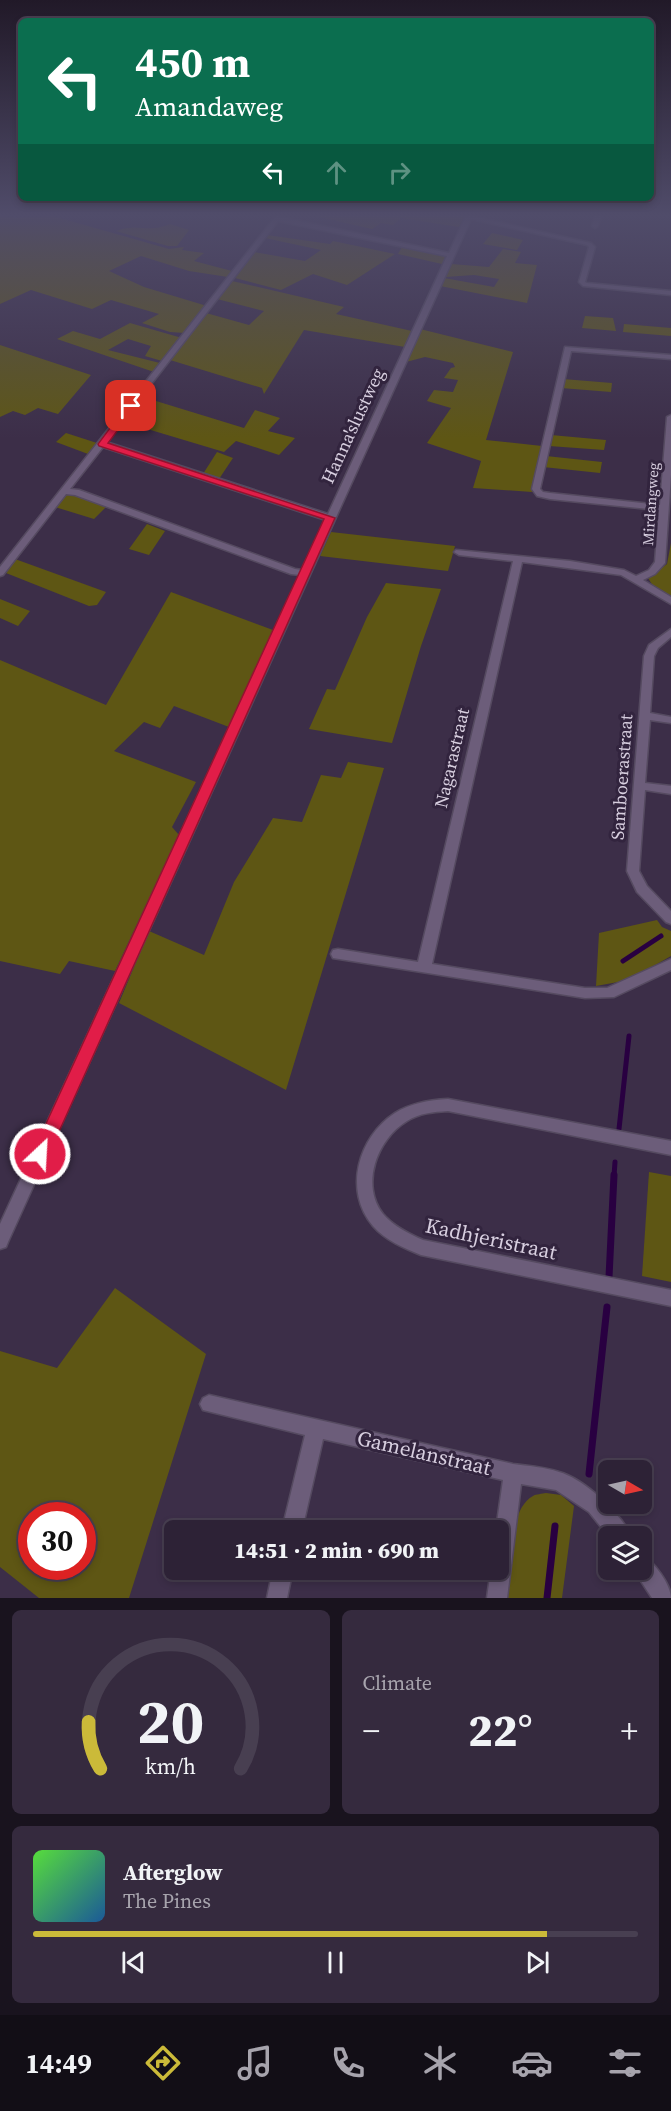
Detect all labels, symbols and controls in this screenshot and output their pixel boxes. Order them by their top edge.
text: 450 m [135,33,250,91]
icon: left [36,42,114,120]
text: Amandaweg [135,88,283,125]
icon: left [257,156,290,189]
icon: ahead [320,156,353,189]
icon: right [383,156,416,189]
street label: Hanna'slustweg [315,364,390,488]
pin [105,380,156,431]
icon: arrive [114,389,147,422]
street label: Mirdangweg [637,461,664,546]
street label: Nagarastraat [428,705,475,810]
street label: Samboerastraat [605,713,638,841]
position arrow [8,1122,72,1186]
street label: Kadhjeristraat [423,1210,560,1267]
street label: Gamelanstraat [354,1423,494,1482]
north arrow [598,1460,652,1514]
map controls [598,1460,652,1580]
speed limit sign: 30 [18,1502,96,1580]
button: layers [598,1526,652,1580]
text: 14:51 · 2 min · 690 m [234,1535,439,1565]
text: Climate [363,1669,432,1697]
text: 20 [137,1678,205,1764]
text: 22° [468,1699,532,1761]
text: − [363,1708,380,1753]
text: + [620,1708,638,1753]
text: km/h [145,1752,196,1781]
text: Afterglow [123,1857,223,1887]
text: The Pines [123,1887,211,1915]
icon: previous [117,1946,150,1979]
icon: pause [319,1946,352,1979]
icon: next [521,1946,554,1979]
icon: directions [142,2042,184,2084]
icon: music [234,2042,276,2084]
icon: phone [327,2042,369,2084]
icon: climate [419,2042,461,2084]
icon: car [511,2042,553,2084]
icon: filters [604,2042,646,2084]
text: 14:49 [25,2045,92,2082]

